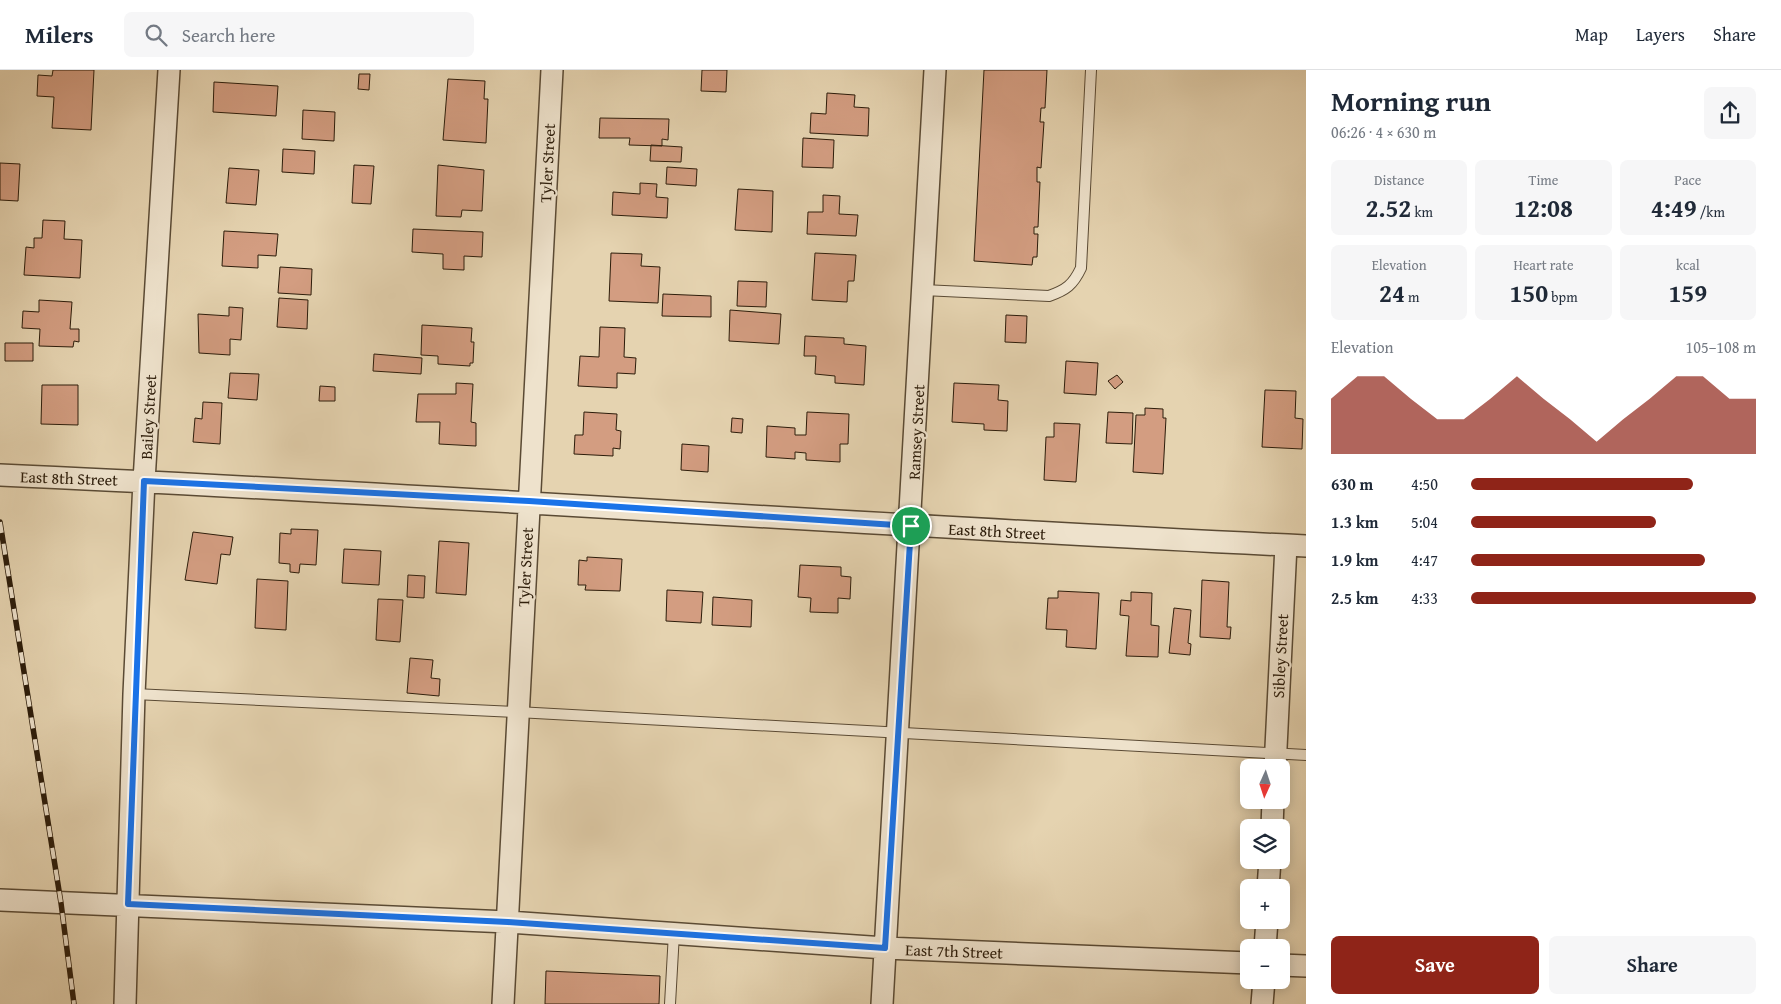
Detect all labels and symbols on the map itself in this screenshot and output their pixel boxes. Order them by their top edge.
street label: Tyler Street [533,122,561,203]
street label: Bailey Street [134,374,162,460]
street label: Ramsey Street [902,383,931,480]
street label: East 8th Street [20,464,118,492]
pin [890,505,932,547]
street label: East 8th Street [948,516,1047,546]
street label: Tyler Street [511,526,539,607]
street label: Sibley Street [1266,613,1294,699]
north arrow [1240,759,1290,809]
street label: East 7th Street [905,937,1003,965]

